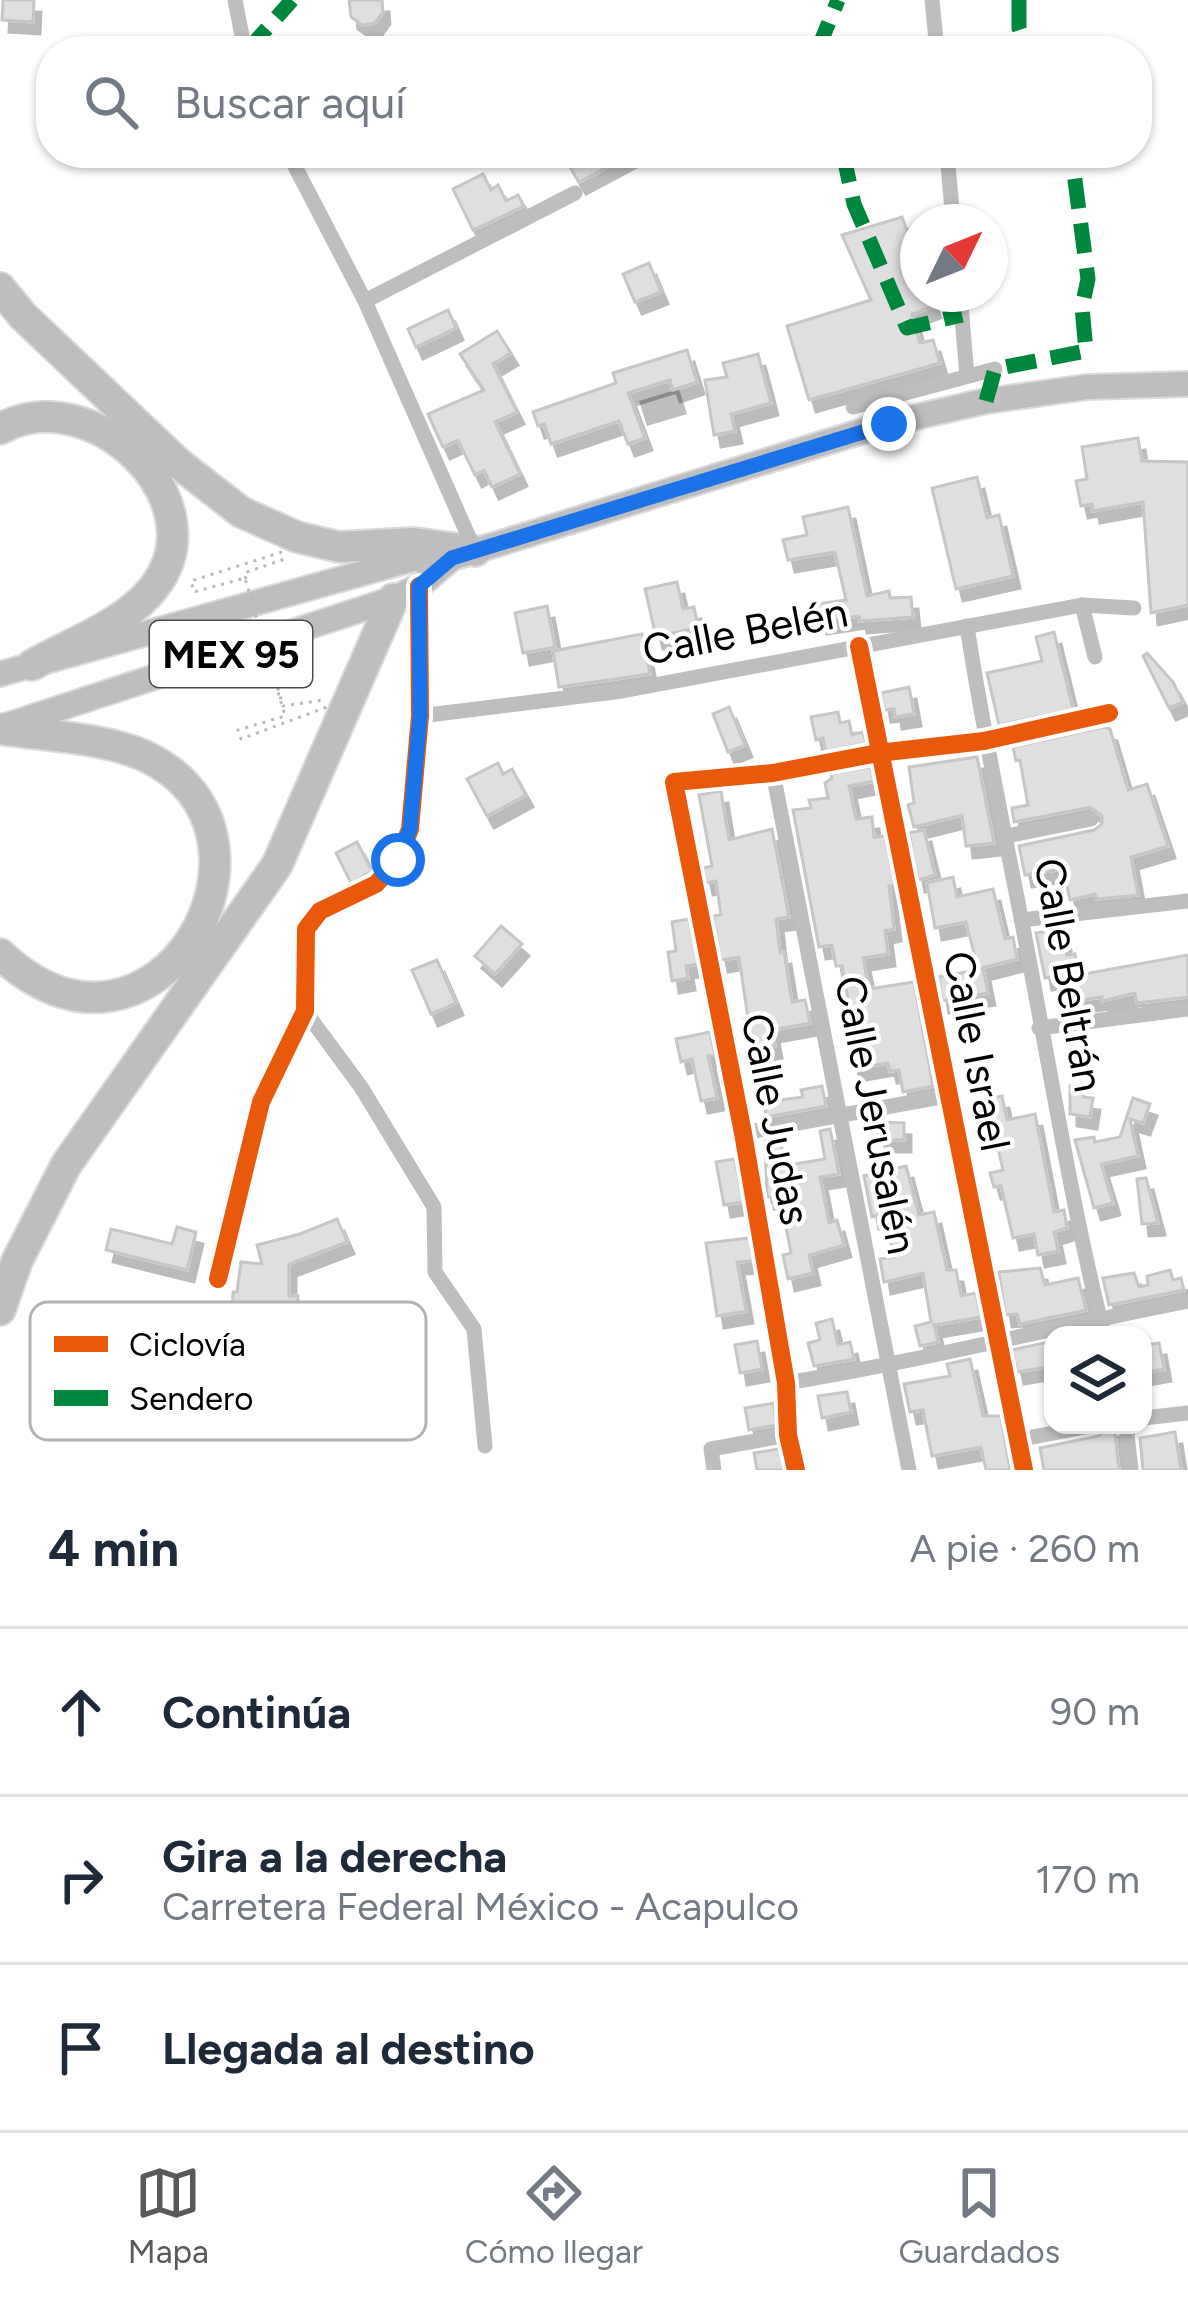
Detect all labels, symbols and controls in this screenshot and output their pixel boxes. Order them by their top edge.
search box [36,36,1152,168]
icon: search [78,69,144,135]
text: Buscar aquí [174,75,406,129]
north arrow [900,204,1008,312]
route end [862,397,916,451]
street label: Calle Belén [638,586,852,676]
road number: MEX 95 [150,621,312,687]
route start [371,833,425,887]
street label: Calle Beltrán [1023,854,1115,1096]
street label: Calle Israel [933,947,1021,1155]
street label: Calle Jerusalén [824,972,928,1258]
street label: Calle Judas [731,1009,821,1229]
legend [30,1302,426,1440]
text: Ciclovía [129,1325,246,1364]
map controls [1044,1326,1152,1434]
button: layers [1044,1326,1152,1434]
text: Sendero [129,1379,253,1418]
text: 4 min [48,1518,179,1579]
text: A pie · 260 m [910,1525,1140,1572]
icon: ahead [48,1679,114,1745]
text: Continúa [162,1685,351,1739]
text: 90 m [1050,1688,1140,1735]
text: Gira a la derecha [162,1829,507,1883]
icon: right [48,1847,114,1913]
text: 170 m [1035,1856,1140,1903]
text: Carretera Federal México - Acapulco [162,1883,799,1930]
icon: arrive [48,2015,114,2081]
text: Llegada al destino [162,2021,535,2075]
tab: Mapa [128,2160,209,2271]
tab: Cómo llegar [465,2160,643,2271]
tab: Guardados [899,2160,1060,2271]

